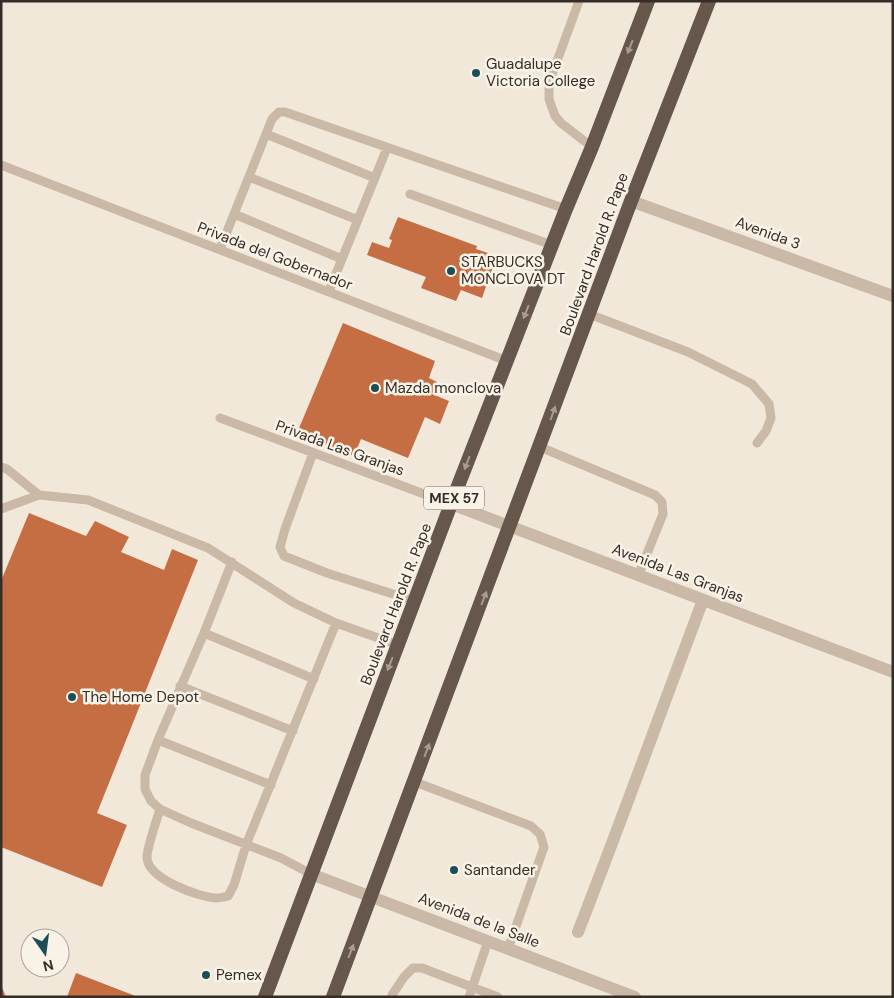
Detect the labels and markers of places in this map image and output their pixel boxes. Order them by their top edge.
place label: Guadalupe Victoria College [486,54,595,91]
marker: Guadalupe Victoria College [470,67,482,79]
place label: STARBUCKS MONCLOVA DT [461,252,565,289]
marker: STARBUCKS MONCLOVA DT [445,265,457,277]
place label: Mazda monclova [385,378,501,398]
marker: Mazda monclova [369,382,381,394]
place label: The Home Depot [82,687,199,707]
marker: The Home Depot [66,691,78,703]
place label: Santander [464,860,536,880]
marker: Santander [448,864,460,876]
place label: Pemex [216,965,262,985]
marker: Pemex [200,969,212,981]

